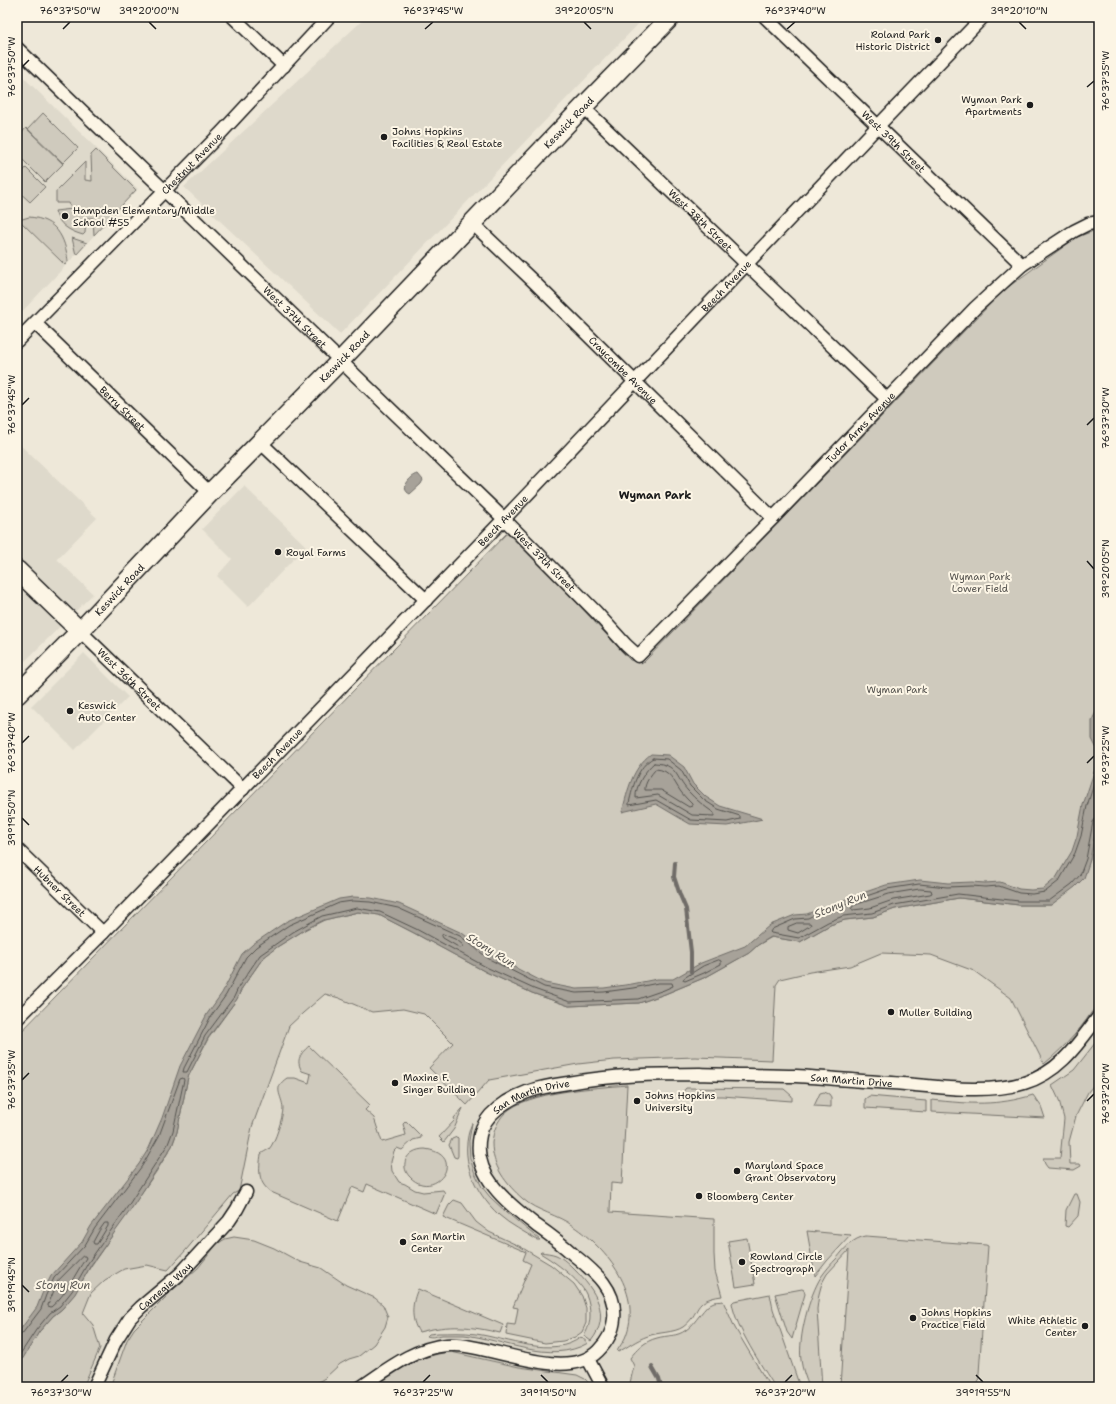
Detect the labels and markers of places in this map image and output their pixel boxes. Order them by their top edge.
place label: Roland Park Historic District [855,28,930,53]
marker: Roland Park Historic District [933,35,943,45]
place label: Wyman Park Apartments [961,93,1022,118]
marker: Wyman Park Apartments [1025,100,1035,110]
place label: Johns Hopkins Facilities & Real Estate [392,125,503,150]
marker: Johns Hopkins Facilities & Real Estate [379,132,389,142]
place label: Hampden Elementary/Middle School #55 [73,204,215,229]
marker: Hampden Elementary/Middle School #55 [60,211,70,221]
place label: Royal Farms [286,546,346,559]
marker: Royal Farms [273,547,283,557]
place label: Keswick Auto Center [78,699,137,724]
marker: Keswick Auto Center [65,706,75,716]
place label: Muller Building [899,1006,972,1019]
marker: Muller Building [886,1007,896,1017]
place label: Maxine F. Singer Building [403,1071,475,1096]
marker: Maxine F. Singer Building [390,1078,400,1088]
place label: Johns Hopkins University [645,1089,716,1114]
marker: Johns Hopkins University [632,1096,642,1106]
place label: Maryland Space Grant Observatory [745,1159,836,1184]
marker: Maryland Space Grant Observatory [732,1166,742,1176]
place label: Bloomberg Center [707,1190,794,1203]
marker: Bloomberg Center [694,1191,704,1201]
place label: San Martin Center [411,1230,465,1255]
marker: San Martin Center [398,1237,408,1247]
place label: Rowland Circle Spectrograph [750,1250,823,1275]
marker: Rowland Circle Spectrograph [737,1257,747,1267]
place label: Johns Hopkins Practice Field [921,1306,992,1331]
marker: Johns Hopkins Practice Field [908,1313,918,1323]
place label: White Athletic Center [1008,1314,1077,1339]
marker: White Athletic Center [1080,1321,1090,1331]

